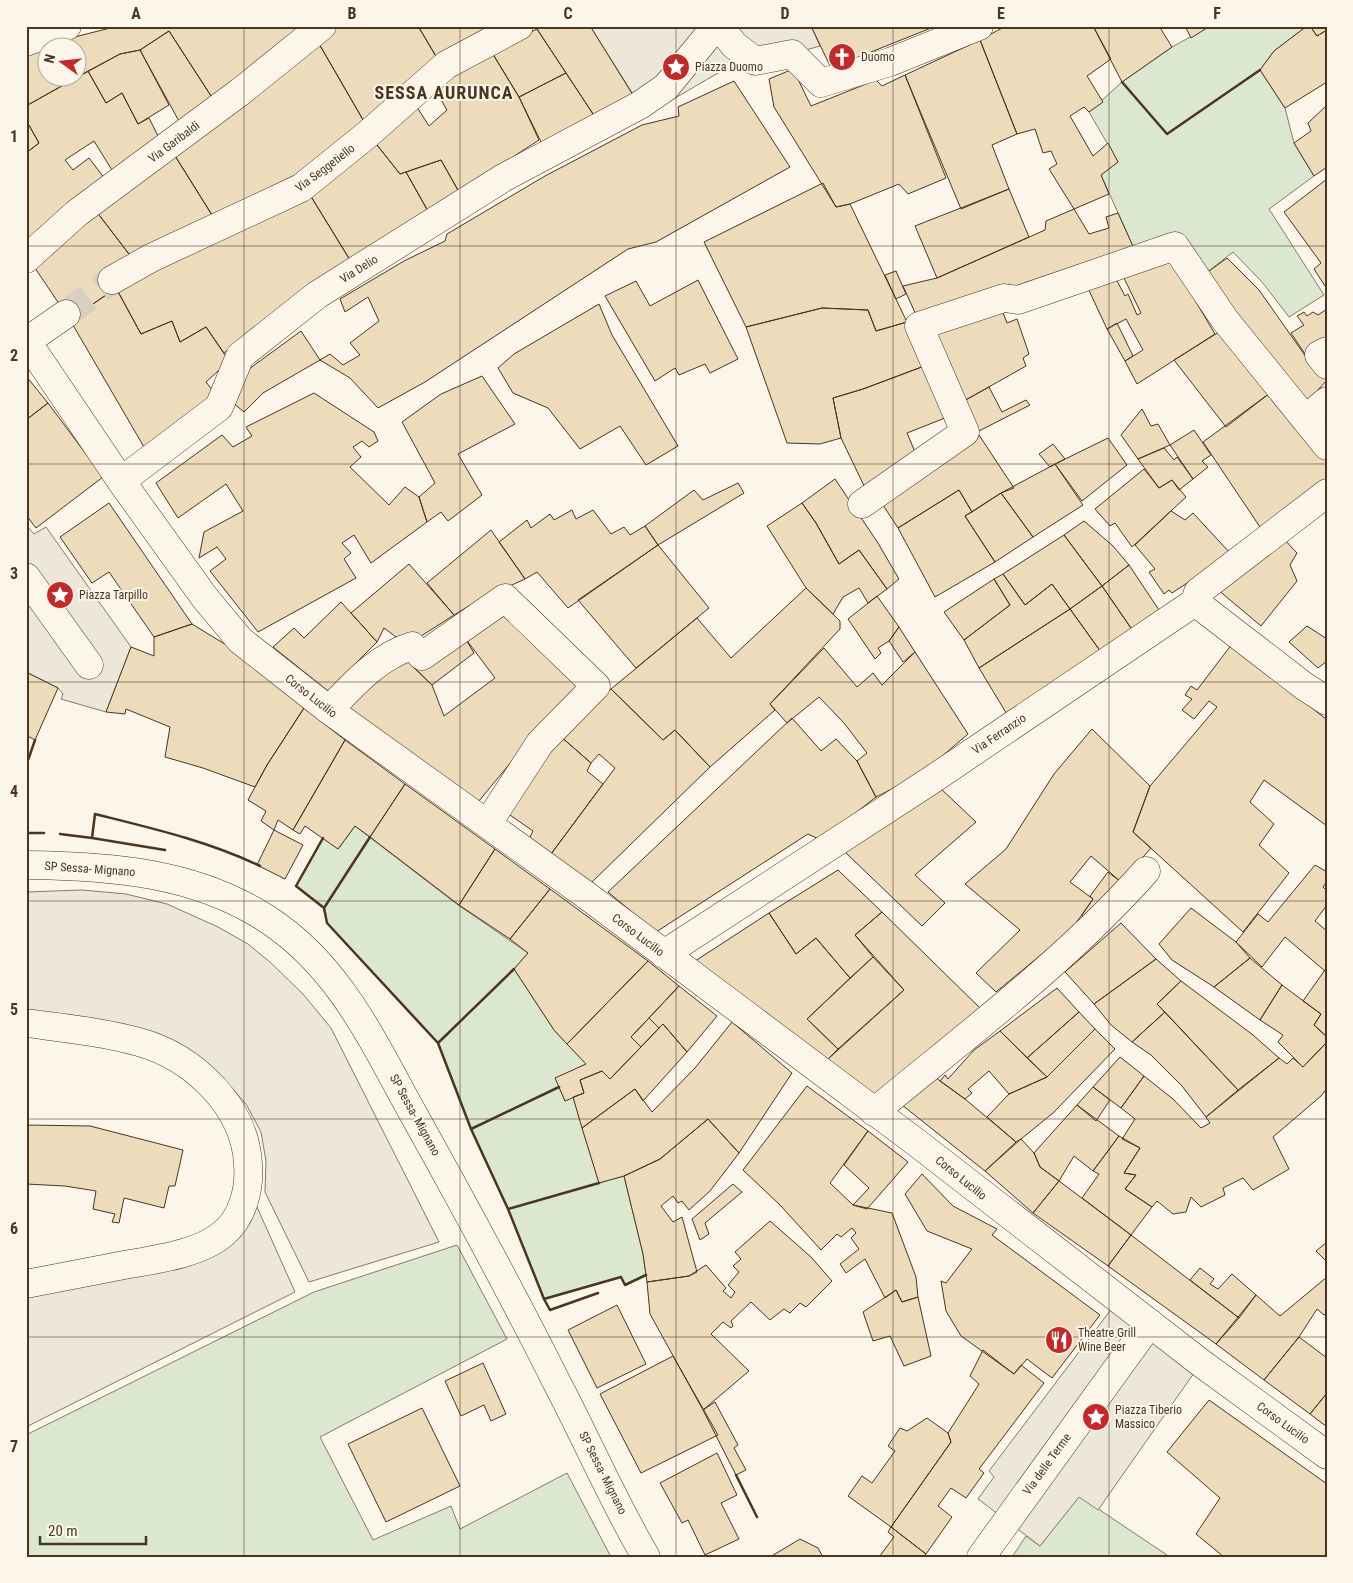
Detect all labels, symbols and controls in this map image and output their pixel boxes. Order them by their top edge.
text: A [131,4,141,23]
text: B [348,4,357,23]
text: C [563,4,573,23]
text: D [780,4,790,23]
text: E [997,4,1005,23]
text: F [1213,4,1221,23]
north arrow [38,38,88,88]
church icon: Duomo [827,42,857,72]
place label: Duomo [861,50,895,64]
text: N [41,52,58,65]
place icon: Piazza Duomo [661,52,691,82]
place label: Piazza Duomo [695,60,763,74]
district label: SESSA AURUNCA [375,82,514,103]
street label: Via Garibaldi [146,118,202,166]
text: 1 [10,127,18,146]
street label: Via Seggetiello [293,141,357,195]
street label: Via Delio [337,252,381,286]
text: 2 [10,346,18,365]
text: 3 [10,564,18,583]
place icon: Piazza Tarpillo [45,580,75,610]
place label: Piazza Tarpillo [79,588,148,602]
street label: Corso Lucilio [282,671,340,721]
street label: Via Ferranzio [969,711,1029,757]
text: 4 [10,782,18,801]
street label: SP Sessa- Mignano [44,859,136,879]
street label: Corso Lucilio [609,911,667,959]
text: 5 [10,1000,18,1019]
street label: SP Sessa- Mignano [387,1072,443,1158]
street label: Corso Lucilio [933,1153,989,1203]
text: 6 [10,1219,18,1238]
restaurant icon: Theatre Grill Wine Beer [1044,1325,1074,1355]
place label: Theatre Grill Wine Beer [1078,1326,1136,1354]
street label: Corso Lucilio [1254,1399,1312,1447]
place icon: Piazza Tiberio Massico [1081,1402,1111,1432]
place label: Piazza Tiberio Massico [1115,1403,1182,1431]
street label: SP Sessa- Mignano [576,1429,630,1517]
street label: Via delle Terme [1020,1430,1074,1498]
text: 7 [10,1437,18,1456]
scale bar [40,1513,146,1545]
text: 20 m [48,1522,78,1540]

